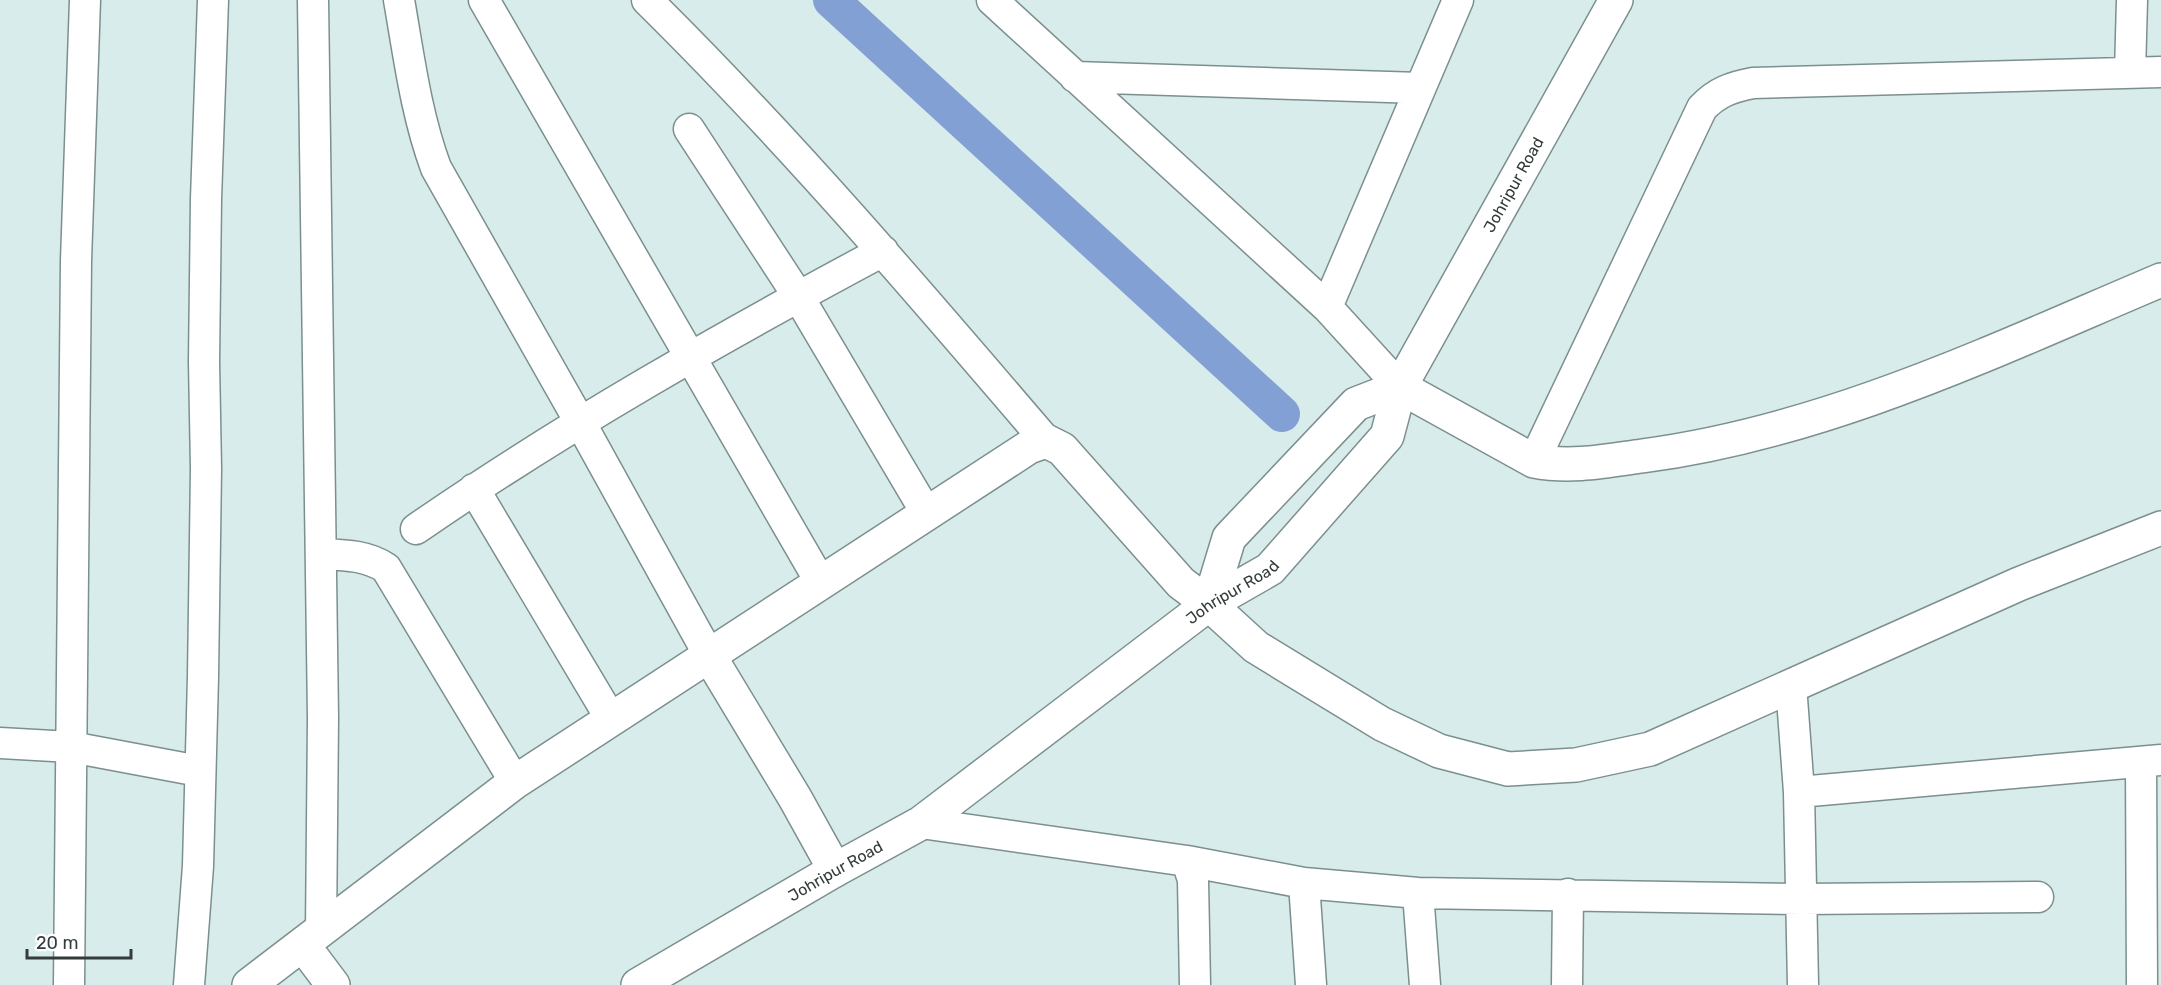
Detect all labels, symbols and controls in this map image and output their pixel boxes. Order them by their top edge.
street label: Johripur Road [1479,134,1547,235]
street label: Johripur Road [1182,556,1283,628]
street label: Johripur Road [784,836,886,905]
scale bar [27,922,130,960]
text: 20 m [36,932,78,954]

